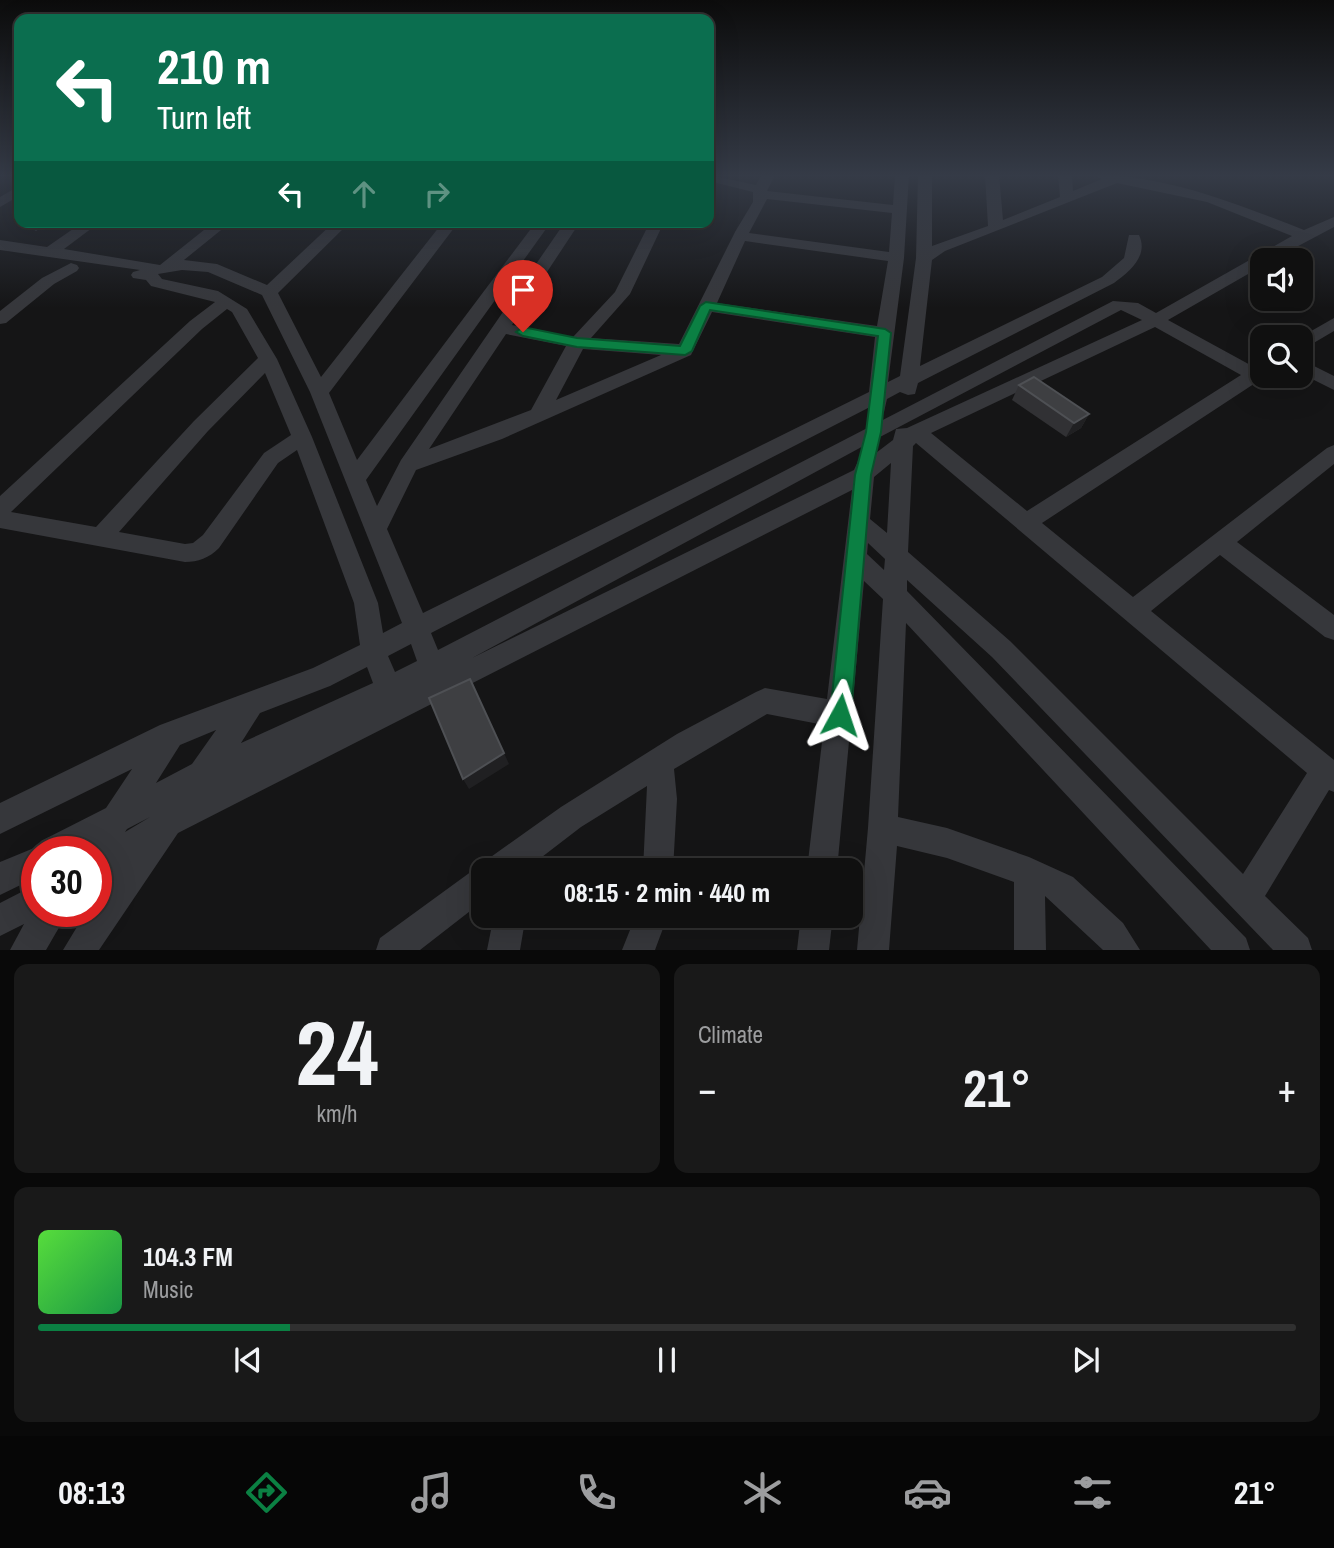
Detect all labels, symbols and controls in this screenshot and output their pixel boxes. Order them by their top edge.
text: 210 m [157,33,271,99]
icon: left [42,42,133,133]
text: Turn left [157,96,251,139]
icon: left [272,175,310,213]
icon: ahead [345,175,383,213]
icon: right [418,175,456,213]
map controls [1250,248,1313,388]
button: sound [1250,248,1313,311]
pin [493,260,553,332]
icon: arrive [504,271,542,309]
button: search [1250,325,1313,388]
position arrow [803,678,877,752]
speed limit sign: 30 [21,836,112,927]
text: 08:15 · 2 min · 440 m [564,875,770,910]
text: 24 [296,991,379,1113]
text: Climate [698,1019,763,1050]
text: 21° [963,1053,1031,1123]
text: − [698,1063,716,1114]
text: + [1278,1063,1296,1114]
text: km/h [317,1098,357,1129]
text: 104.3 FM [143,1239,233,1274]
text: Music [143,1274,193,1305]
icon: previous [229,1341,267,1379]
icon: pause [648,1341,686,1379]
icon: next [1067,1341,1105,1379]
icon: directions [242,1468,291,1517]
icon: music [407,1468,456,1517]
icon: phone [572,1468,621,1517]
icon: climate [738,1468,787,1517]
icon: car [903,1468,952,1517]
icon: filters [1068,1468,1117,1517]
text: 08:13 [58,1471,125,1514]
text: 21° [1234,1471,1276,1514]

